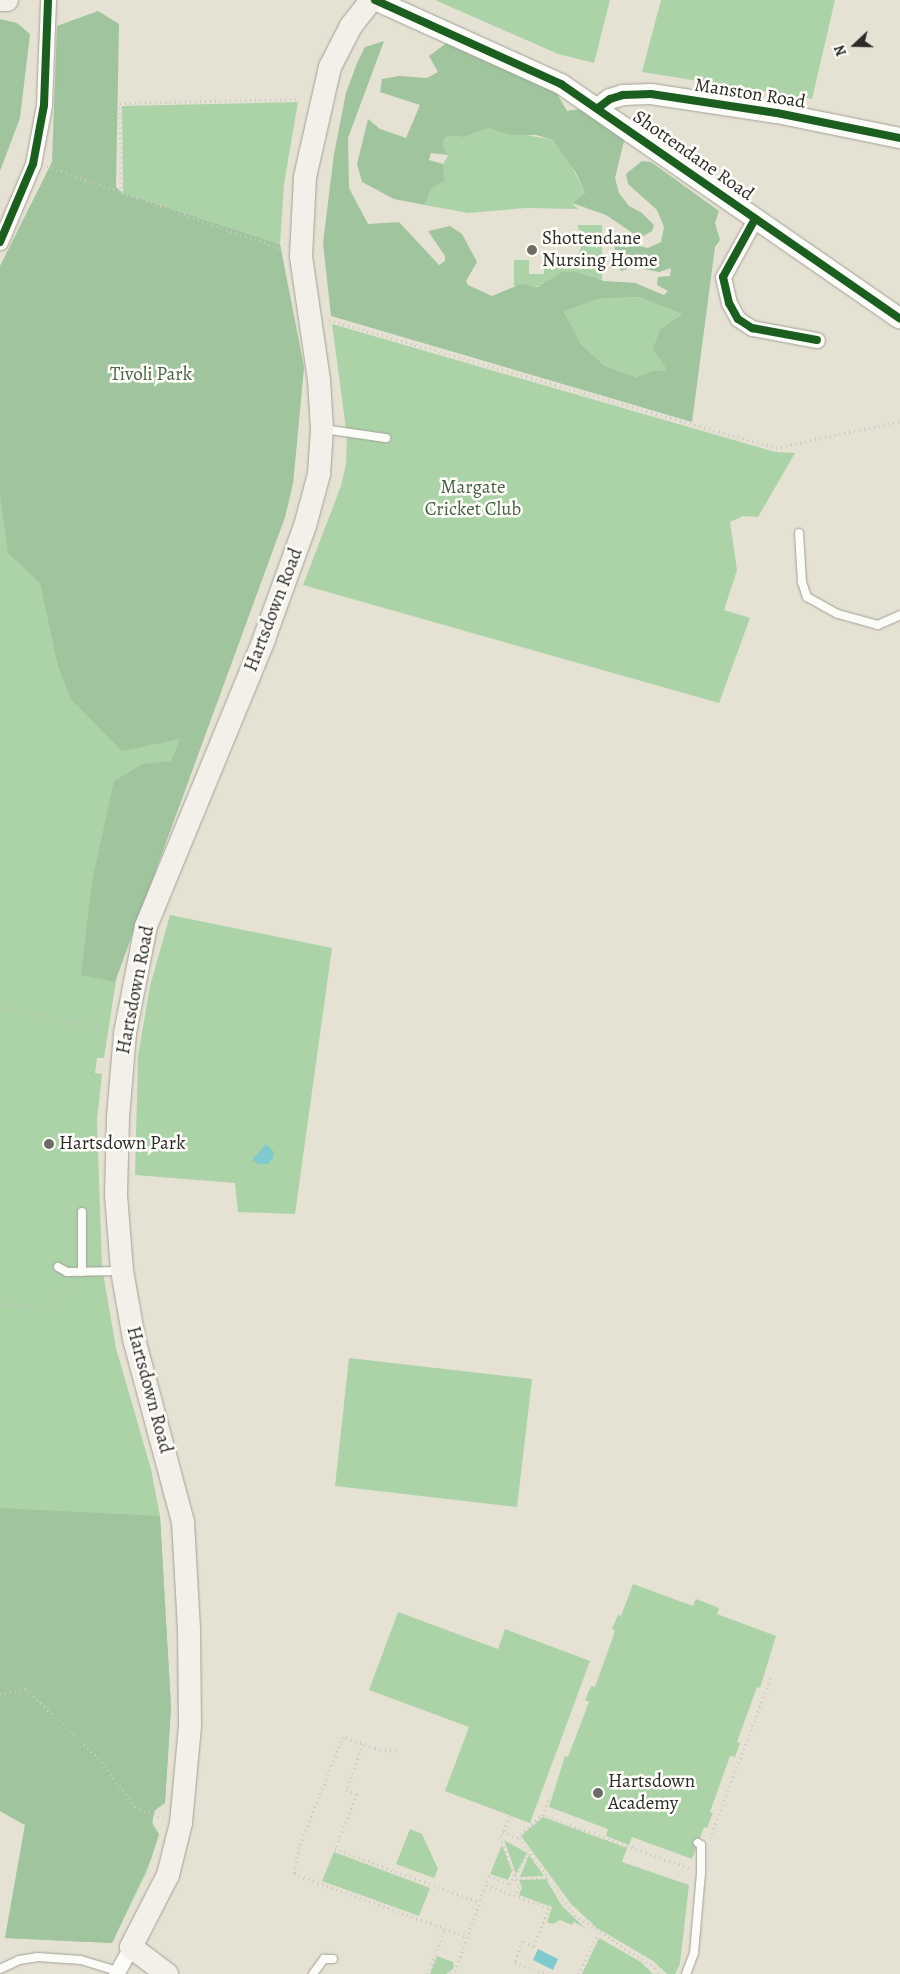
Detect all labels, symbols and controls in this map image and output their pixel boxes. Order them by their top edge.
north arrow [830,20,880,70]
text: N [830,42,851,59]
street label: Manston Road [693,74,807,114]
street label: Shottendane Road [628,106,758,206]
place label: Shottendane Nursing Home [542,228,658,272]
marker: Shottendane Nursing Home [526,244,538,256]
park label: Tivoli Park [110,364,192,386]
park label: Margate Cricket Club [425,477,521,521]
street label: Hartsdown Road [240,545,308,675]
street label: Hartsdown Road [112,924,160,1056]
place label: Hartsdown Park [59,1133,186,1155]
marker: Hartsdown Park [43,1138,55,1150]
street label: Hartsdown Road [121,1324,177,1456]
place label: Hartsdown Academy [608,1771,695,1815]
marker: Hartsdown Academy [592,1787,604,1799]

